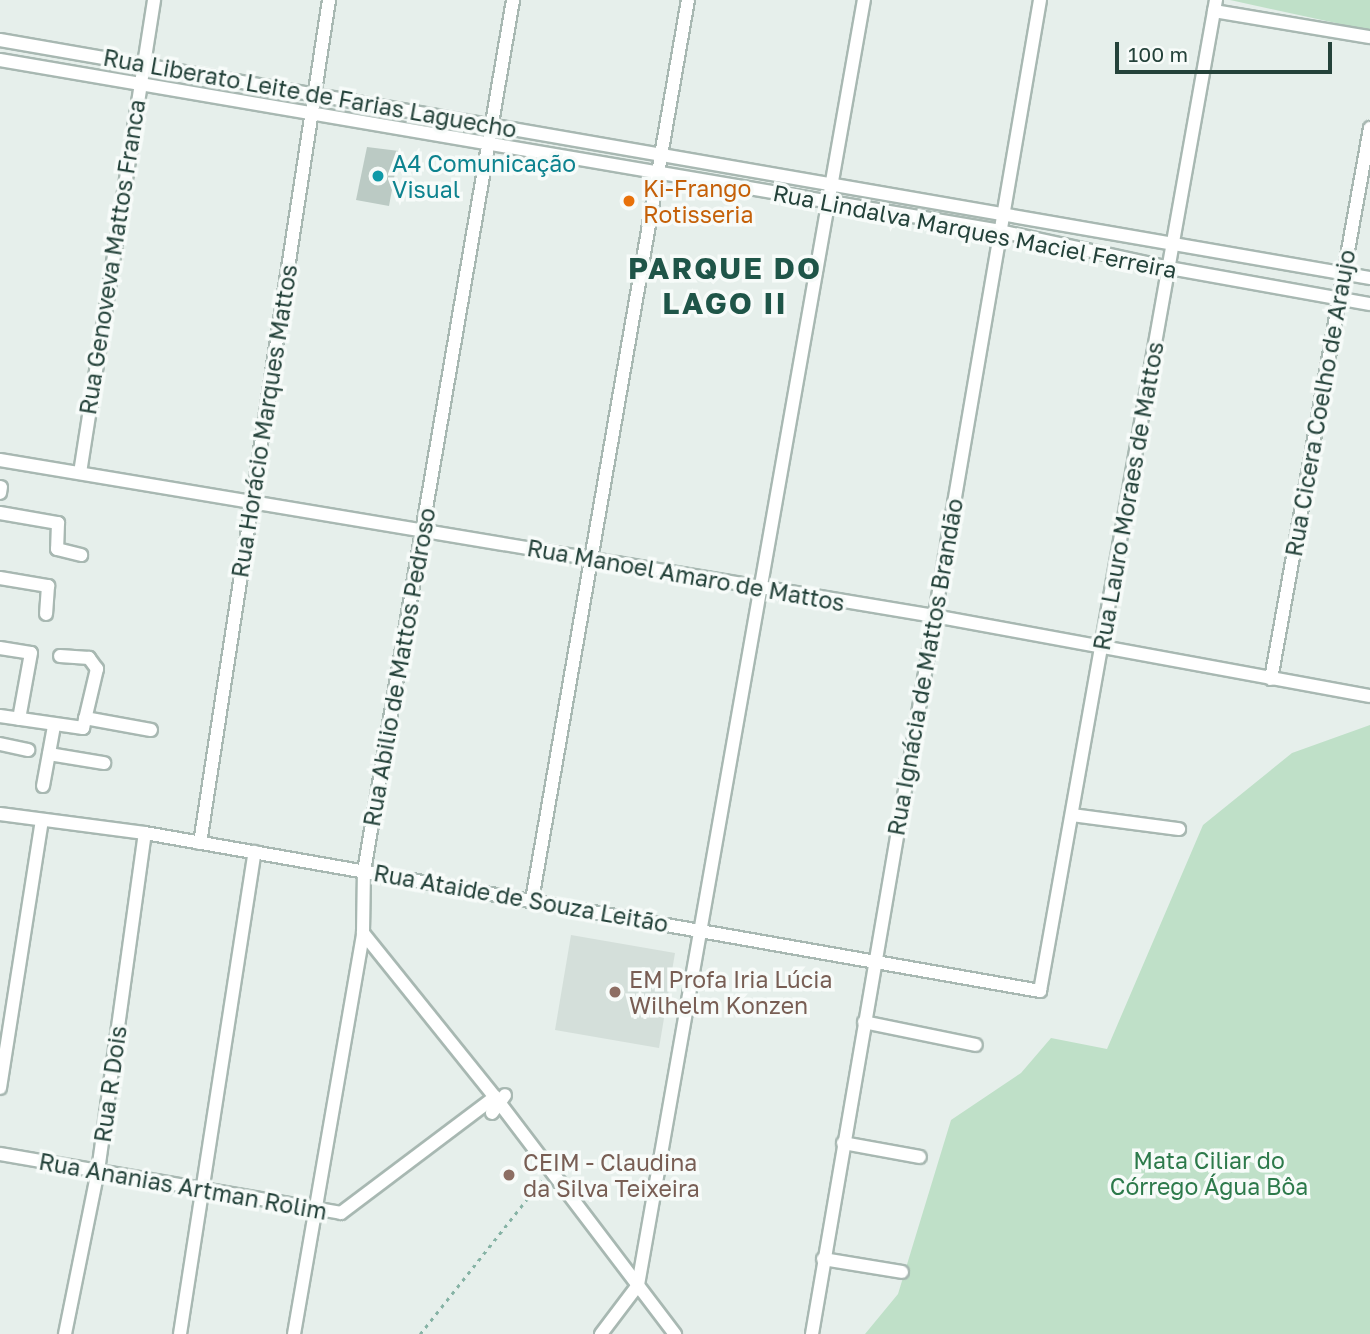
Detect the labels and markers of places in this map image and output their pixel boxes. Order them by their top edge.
place label: A4 Comunicação Visual [392,149,576,203]
marker: A4 Comunicação Visual [370,168,386,184]
place label: Ki-Frango Rotisseria [643,174,753,228]
marker: Ki-Frango Rotisseria [621,193,637,209]
place label: EM Profª Iria Lúcia Wilhelm Konzen [629,965,832,1019]
marker: EM Profª Iria Lúcia Wilhelm Konzen [607,984,623,1000]
place label: CEIM - Claudina da Silva Teixeira [523,1148,700,1202]
marker: CEIM - Claudina da Silva Teixeira [501,1167,517,1183]

